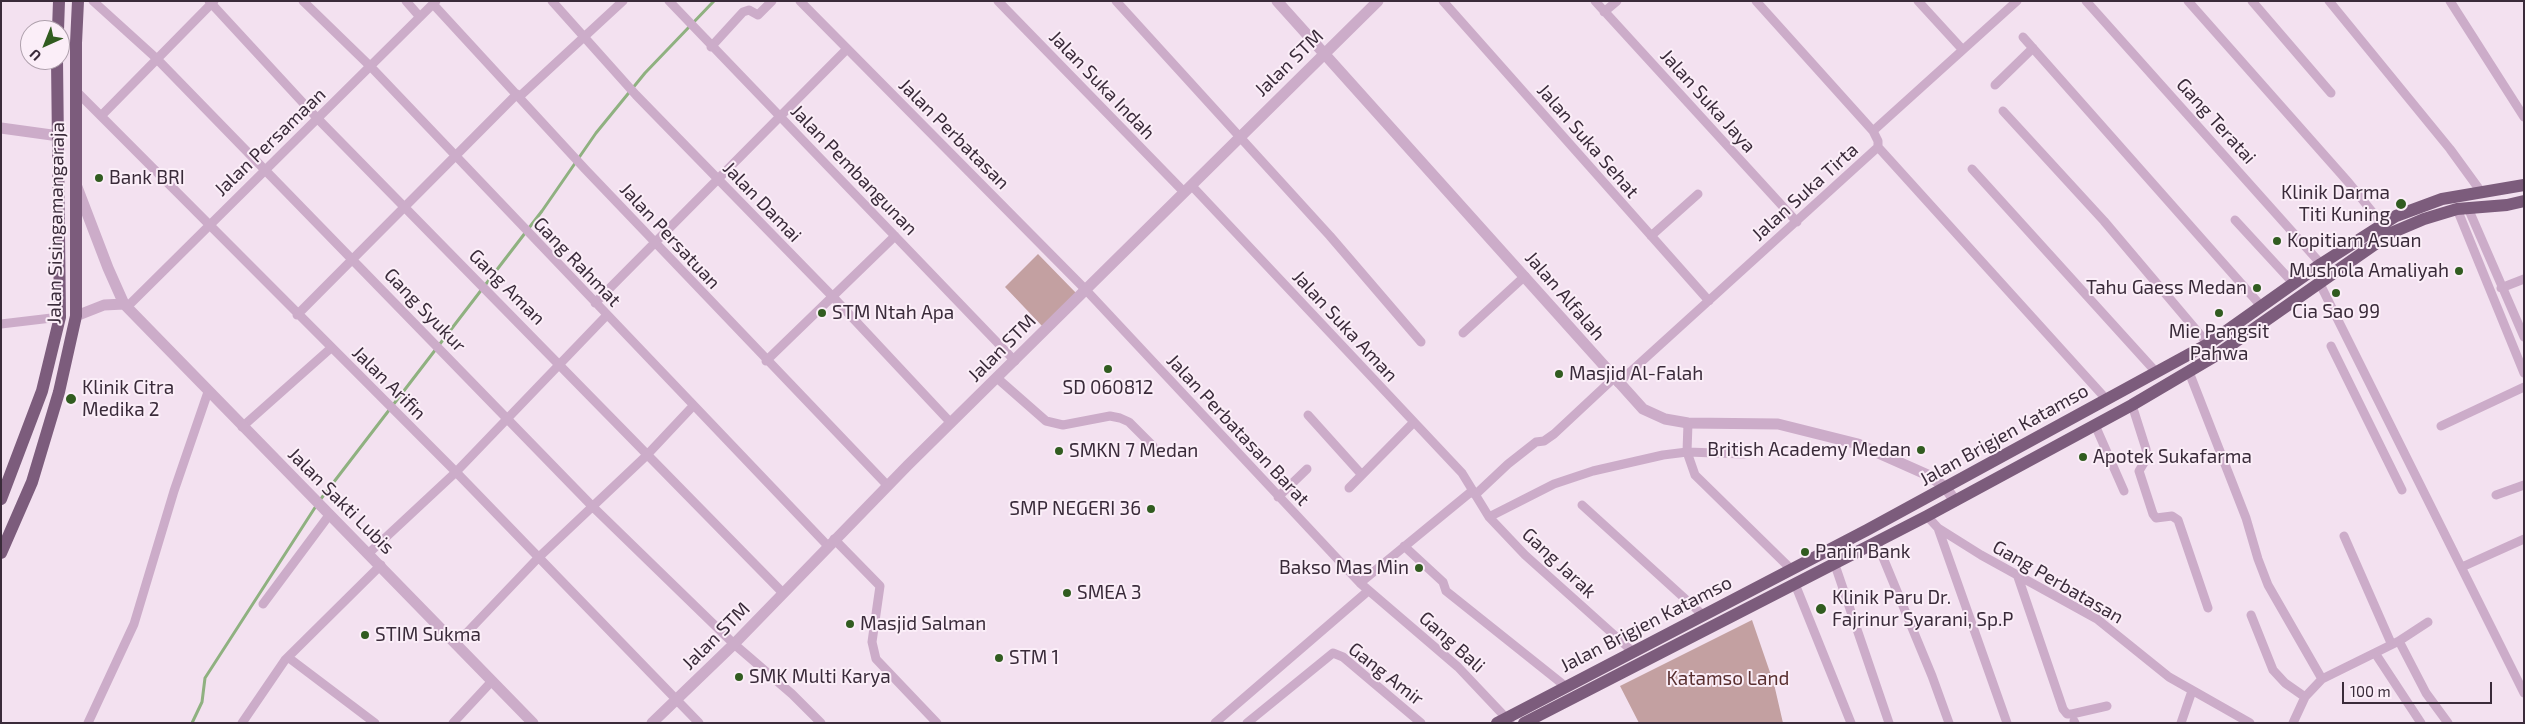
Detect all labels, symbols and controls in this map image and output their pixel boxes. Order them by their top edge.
north arrow [20,20,70,70]
street label: Jalan STM [1250,25,1328,101]
street label: Jalan Suka Indah [1044,26,1160,144]
street label: Jalan Suka Jaya [1656,45,1760,157]
text: U [26,46,44,65]
street label: Gang Teratai [2171,73,2261,169]
street label: Jalan Perbatasan [894,74,1014,194]
street label: Jalan Suka Sehat [1532,79,1644,203]
street label: Jalan Persamaan [210,83,330,201]
street label: Jalan Pembangunan [786,100,922,240]
street label: Jalan Sisingamangaraja [43,122,69,324]
street label: Jalan Suka Tirta [1747,138,1863,246]
street label: Jalan Damai [718,157,806,247]
place label: Bank BRI [109,167,185,189]
marker: Bank BRI [93,172,105,184]
street label: Jalan Persatuan [615,178,725,294]
place label: Klinik Darma Titi Kuning [2281,182,2390,226]
marker: Klinik Darma Titi Kuning [2394,197,2408,211]
street label: Gang Rahmat [529,212,625,312]
place label: Kopitiam Asuan [2287,230,2422,252]
marker: Kopitiam Asuan [2271,235,2283,247]
street label: Gang Aman [464,244,550,330]
street label: Jalan Alfalah [1520,247,1610,345]
place label: Mushola Amaliyah [2289,260,2449,282]
street label: Gang Syukur [379,263,471,357]
marker: Mushola Amaliyah [2453,265,2465,277]
street label: Jalan Suka Aman [1288,266,1402,386]
place label: Tahu Gaess Medan [2086,277,2247,299]
marker: Tahu Gaess Medan [2251,282,2263,294]
marker: Cia Sao 99 [2330,287,2342,299]
place label: Cia Sao 99 [2292,301,2380,323]
place label: STM Ntah Apa [832,302,954,324]
marker: STM Ntah Apa [816,307,828,319]
marker: Mie Pangsit Pahwa [2213,307,2225,319]
street label: Jalan STM [963,309,1041,387]
place label: Mie Pangsit Pahwa [2169,321,2269,365]
street label: Jalan Arifin [347,341,431,425]
street label: Jalan Perbatasan Barat [1162,349,1314,511]
marker: SD 060812 [1102,363,1114,375]
place label: Masjid Al-Falah [1569,363,1703,385]
marker: Masjid Al-Falah [1553,368,1565,380]
place label: Klinik Citra Medika 2 [82,377,174,421]
place label: SD 060812 [1062,377,1154,399]
street label: Jalan Brigjen Katamso [1916,379,2092,491]
marker: Klinik Citra Medika 2 [64,392,78,406]
place label: British Academy Medan [1707,439,1911,461]
place label: SMKN 7 Medan [1069,440,1198,462]
street label: Jalan Sakti Lubis [283,443,399,559]
marker: British Academy Medan [1915,444,1927,456]
marker: SMKN 7 Medan [1053,445,1065,457]
place label: Apotek Sukafarma [2093,446,2252,468]
marker: Apotek Sukafarma [2077,451,2089,463]
place label: SMP NEGERI 36 [1009,498,1141,520]
marker: SMP NEGERI 36 [1145,503,1157,515]
street label: Gang Jarak [1517,523,1601,603]
street label: Gang Perbatasan [1989,535,2127,629]
place label: Panin Bank [1815,541,1911,563]
marker: Panin Bank [1799,546,1811,558]
place label: Bakso Mas Min [1279,557,1409,579]
marker: Bakso Mas Min [1413,562,1425,574]
street label: Jalan Brigjen Katamso [1556,571,1736,677]
place label: SMEA 3 [1077,582,1142,604]
marker: SMEA 3 [1061,587,1073,599]
place label: Klinik Paru Dr. Fajrinur Syarani, Sp.P [1832,587,2014,631]
street label: Jalan STM [677,597,755,675]
marker: Klinik Paru Dr. Fajrinur Syarani, Sp.P [1814,602,1828,616]
street label: Gang Bali [1414,606,1490,678]
place label: Masjid Salman [860,613,986,635]
marker: Masjid Salman [844,618,856,630]
place label: STIM Sukma [375,624,481,646]
marker: STIM Sukma [359,629,371,641]
street label: Gang Amir [1344,638,1428,710]
place label: STM 1 [1009,647,1059,669]
marker: STM 1 [993,652,1005,664]
place label: SMK Multi Karya [749,666,891,688]
park label: Katamso Land [1667,668,1789,690]
marker: SMK Multi Karya [733,671,745,683]
scale bar [2345,672,2495,704]
text: 100 m [2350,682,2391,700]

